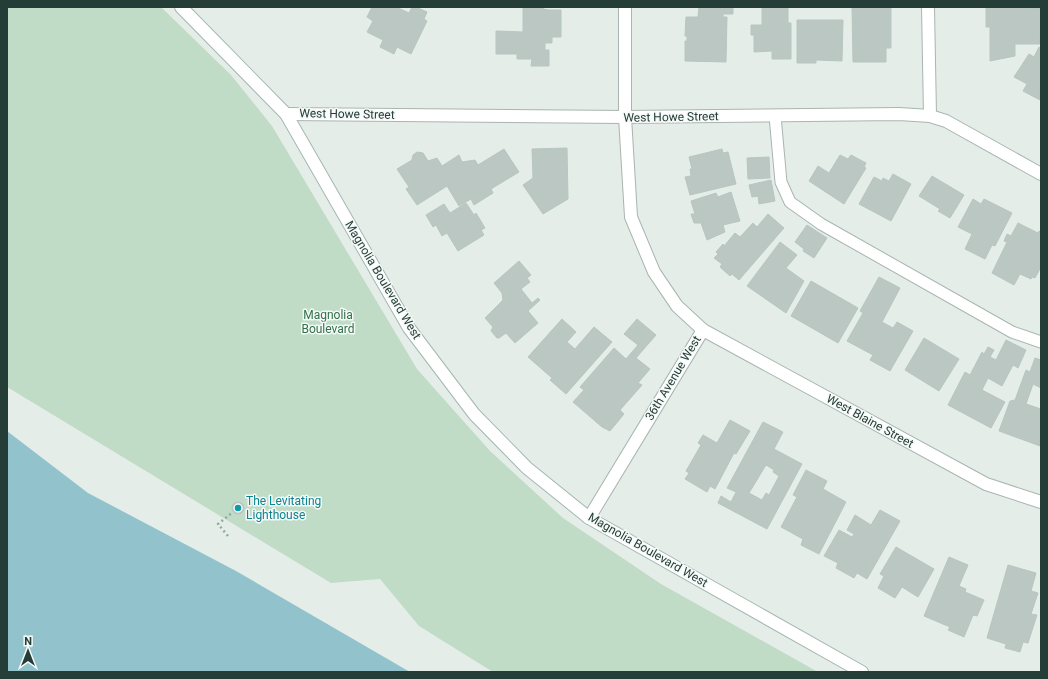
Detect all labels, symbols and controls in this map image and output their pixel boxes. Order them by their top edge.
street label: West Howe Street [299,106,395,122]
street label: West Howe Street [623,109,719,125]
street label: Magnolia Boulevard West [342,218,424,342]
park label: Magnolia Boulevard [301,308,355,336]
street label: 36th Avenue West [642,333,704,423]
street label: West Blaine Street [824,391,916,451]
place label: The Levitating Lighthouse [246,494,321,522]
marker: The Levitating Lighthouse [233,503,243,513]
street label: Magnolia Boulevard West [586,510,710,590]
north arrow [8,631,48,671]
text: N [24,635,32,648]

